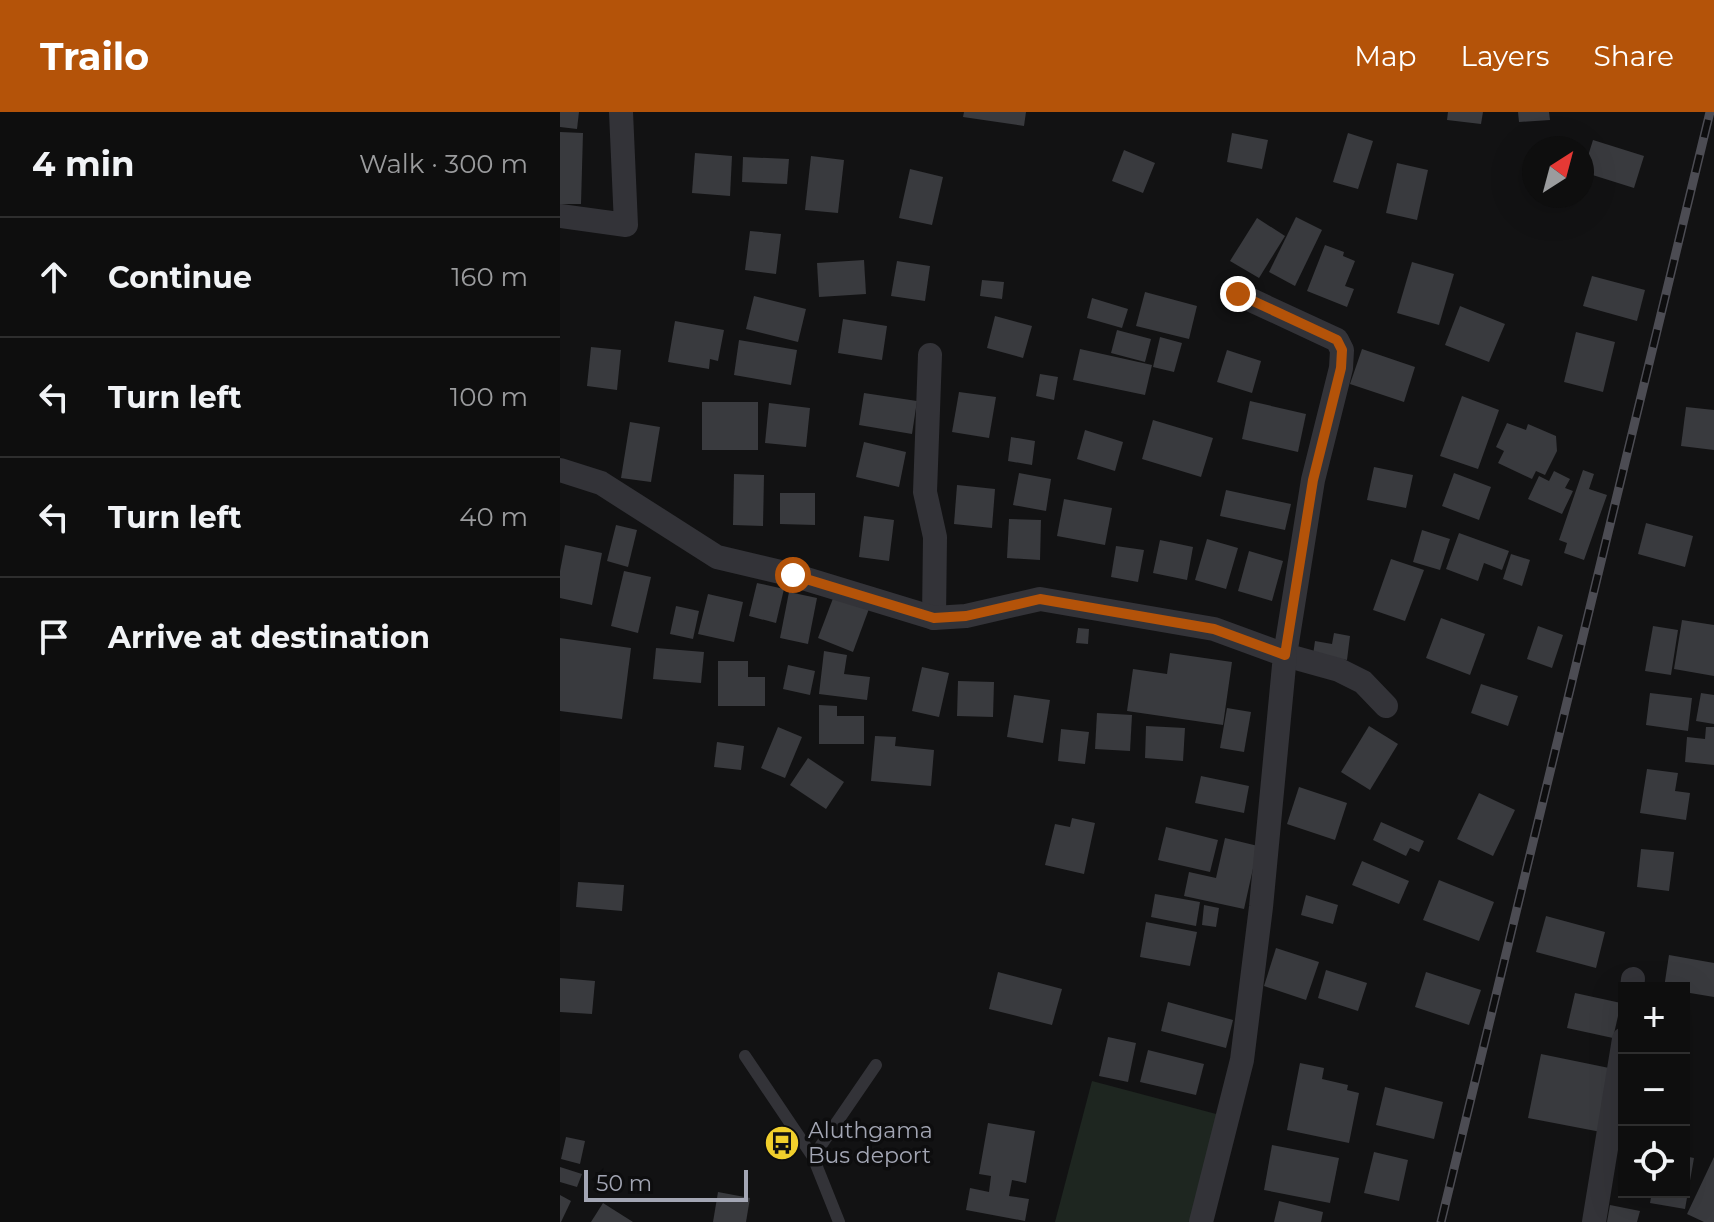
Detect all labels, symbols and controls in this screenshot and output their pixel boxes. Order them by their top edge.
text: Trailo [40,33,149,80]
text: Map [1354,39,1417,73]
text: Layers [1461,39,1550,73]
text: Share [1594,39,1674,73]
north arrow [1522,136,1594,208]
text: 4 min [32,143,134,185]
text: Walk · 300 m [359,148,528,180]
icon: ahead [32,255,76,299]
text: Continue [108,259,252,296]
text: 160 m [451,261,528,293]
route end [1220,276,1256,312]
icon: left [32,375,76,419]
text: Turn left [108,379,241,416]
text: 100 m [450,381,528,413]
icon: left [32,495,76,539]
text: Turn left [108,499,241,536]
text: 40 m [459,501,528,533]
route start [775,557,811,593]
icon: arrive [32,615,76,659]
text: Arrive at destination [108,619,430,656]
map controls [1618,982,1690,1198]
button: + [1618,982,1690,1054]
button: − [1618,1054,1690,1126]
place label: Aluthgama Bus deport [808,1117,933,1169]
bus stop icon: Aluthgama Bus deport [763,1124,801,1162]
button: locate [1618,1126,1690,1198]
scale bar [584,1166,748,1202]
text: 50 m [596,1170,652,1197]

